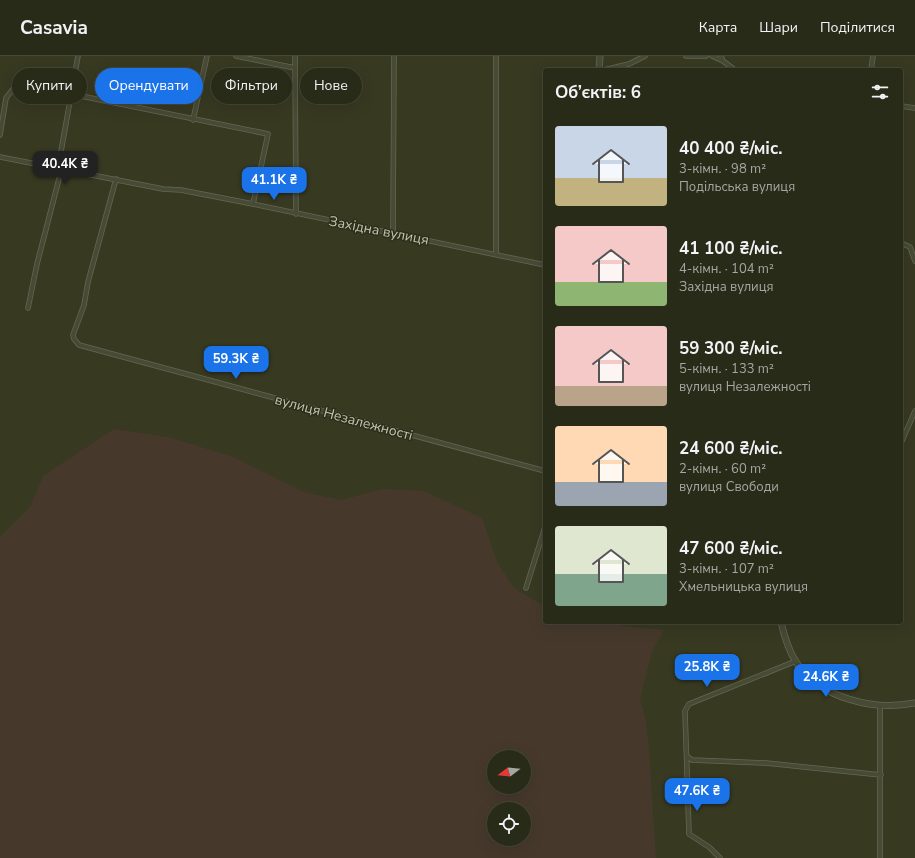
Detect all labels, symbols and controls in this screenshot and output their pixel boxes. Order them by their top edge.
text: Casavia [20,15,88,41]
text: Карта [699,18,737,37]
text: Шари [759,18,798,37]
text: Поділитися [820,18,895,37]
chip: Купити [12,68,87,104]
chip: Орендувати [95,68,203,104]
chip: Фільтри [211,68,292,104]
chip: Нове [300,68,362,104]
text: Об’єктів: 6 [555,81,641,104]
icon: filters [869,81,891,103]
text: 40 400 ₴/міс. [679,137,783,160]
icon: home [587,142,635,190]
pin: 40.4K ₴ [28,151,102,185]
text: 40.4K ₴ [42,155,88,173]
text: 3-кімн. · 98 m² [679,160,766,178]
pin: 41.1K ₴ [237,167,311,201]
text: 41.1K ₴ [251,171,297,189]
text: Подільська вулиця [679,178,795,196]
street label: Західна вулиця [327,211,431,250]
text: 41 100 ₴/міс. [679,237,783,260]
icon: home [587,242,635,290]
text: 4-кімн. · 104 m² [679,260,774,278]
text: Західна вулиця [679,278,773,296]
text: 59 300 ₴/міс. [679,337,783,360]
icon: home [587,342,635,390]
pin: 59.3K ₴ [199,346,273,380]
text: 59.3K ₴ [213,350,259,368]
text: 5-кімн. · 133 m² [679,360,774,378]
text: вулиця Незалежності [679,378,811,396]
street label: вулиця Незалежності [273,390,415,445]
text: 24 600 ₴/міс. [679,437,783,460]
icon: home [587,442,635,490]
text: 2-кімн. · 60 m² [679,460,766,478]
text: вулиця Свободи [679,478,779,496]
text: 47 600 ₴/міс. [679,537,783,560]
icon: home [587,542,635,590]
text: 3-кімн. · 107 m² [679,560,774,578]
text: Хмельницька вулиця [679,578,808,596]
pin: 25.8K ₴ [670,654,744,688]
text: 25.8K ₴ [684,658,730,676]
pin: 24.6K ₴ [789,664,863,698]
text: 24.6K ₴ [803,668,849,686]
north arrow [487,750,531,794]
map controls [487,750,531,846]
pin: 47.6K ₴ [660,778,734,812]
text: 47.6K ₴ [674,782,720,800]
button: locate [487,802,531,846]

